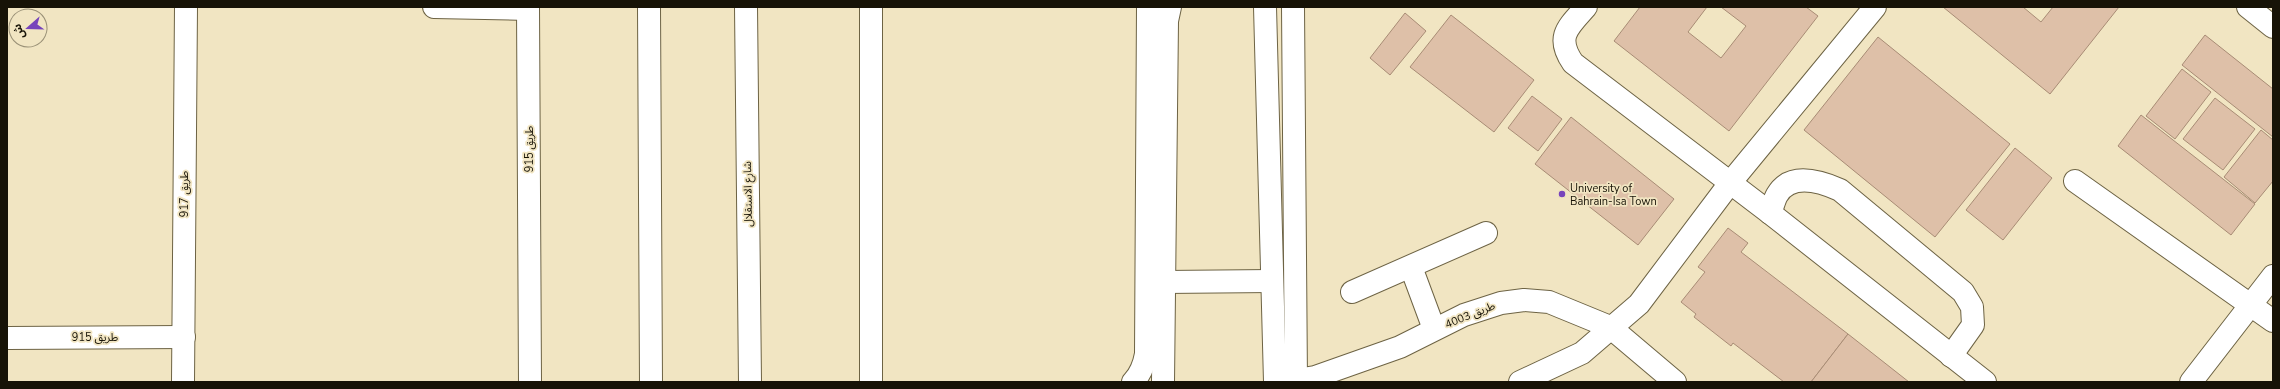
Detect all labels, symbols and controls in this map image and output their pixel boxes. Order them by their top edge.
north arrow [8,8,48,48]
text: ش [9,22,29,41]
street label: طريق 915 [522,126,537,172]
street label: شارع الاستقلال [740,161,756,227]
street label: طريق 917 [177,171,192,217]
place label: University of Bahrain-Isa Town [1570,181,1657,209]
marker: University of Bahrain-Isa Town [1557,189,1567,199]
street label: طريق 4003 [1443,298,1497,332]
street label: طريق 915 [72,330,118,345]

